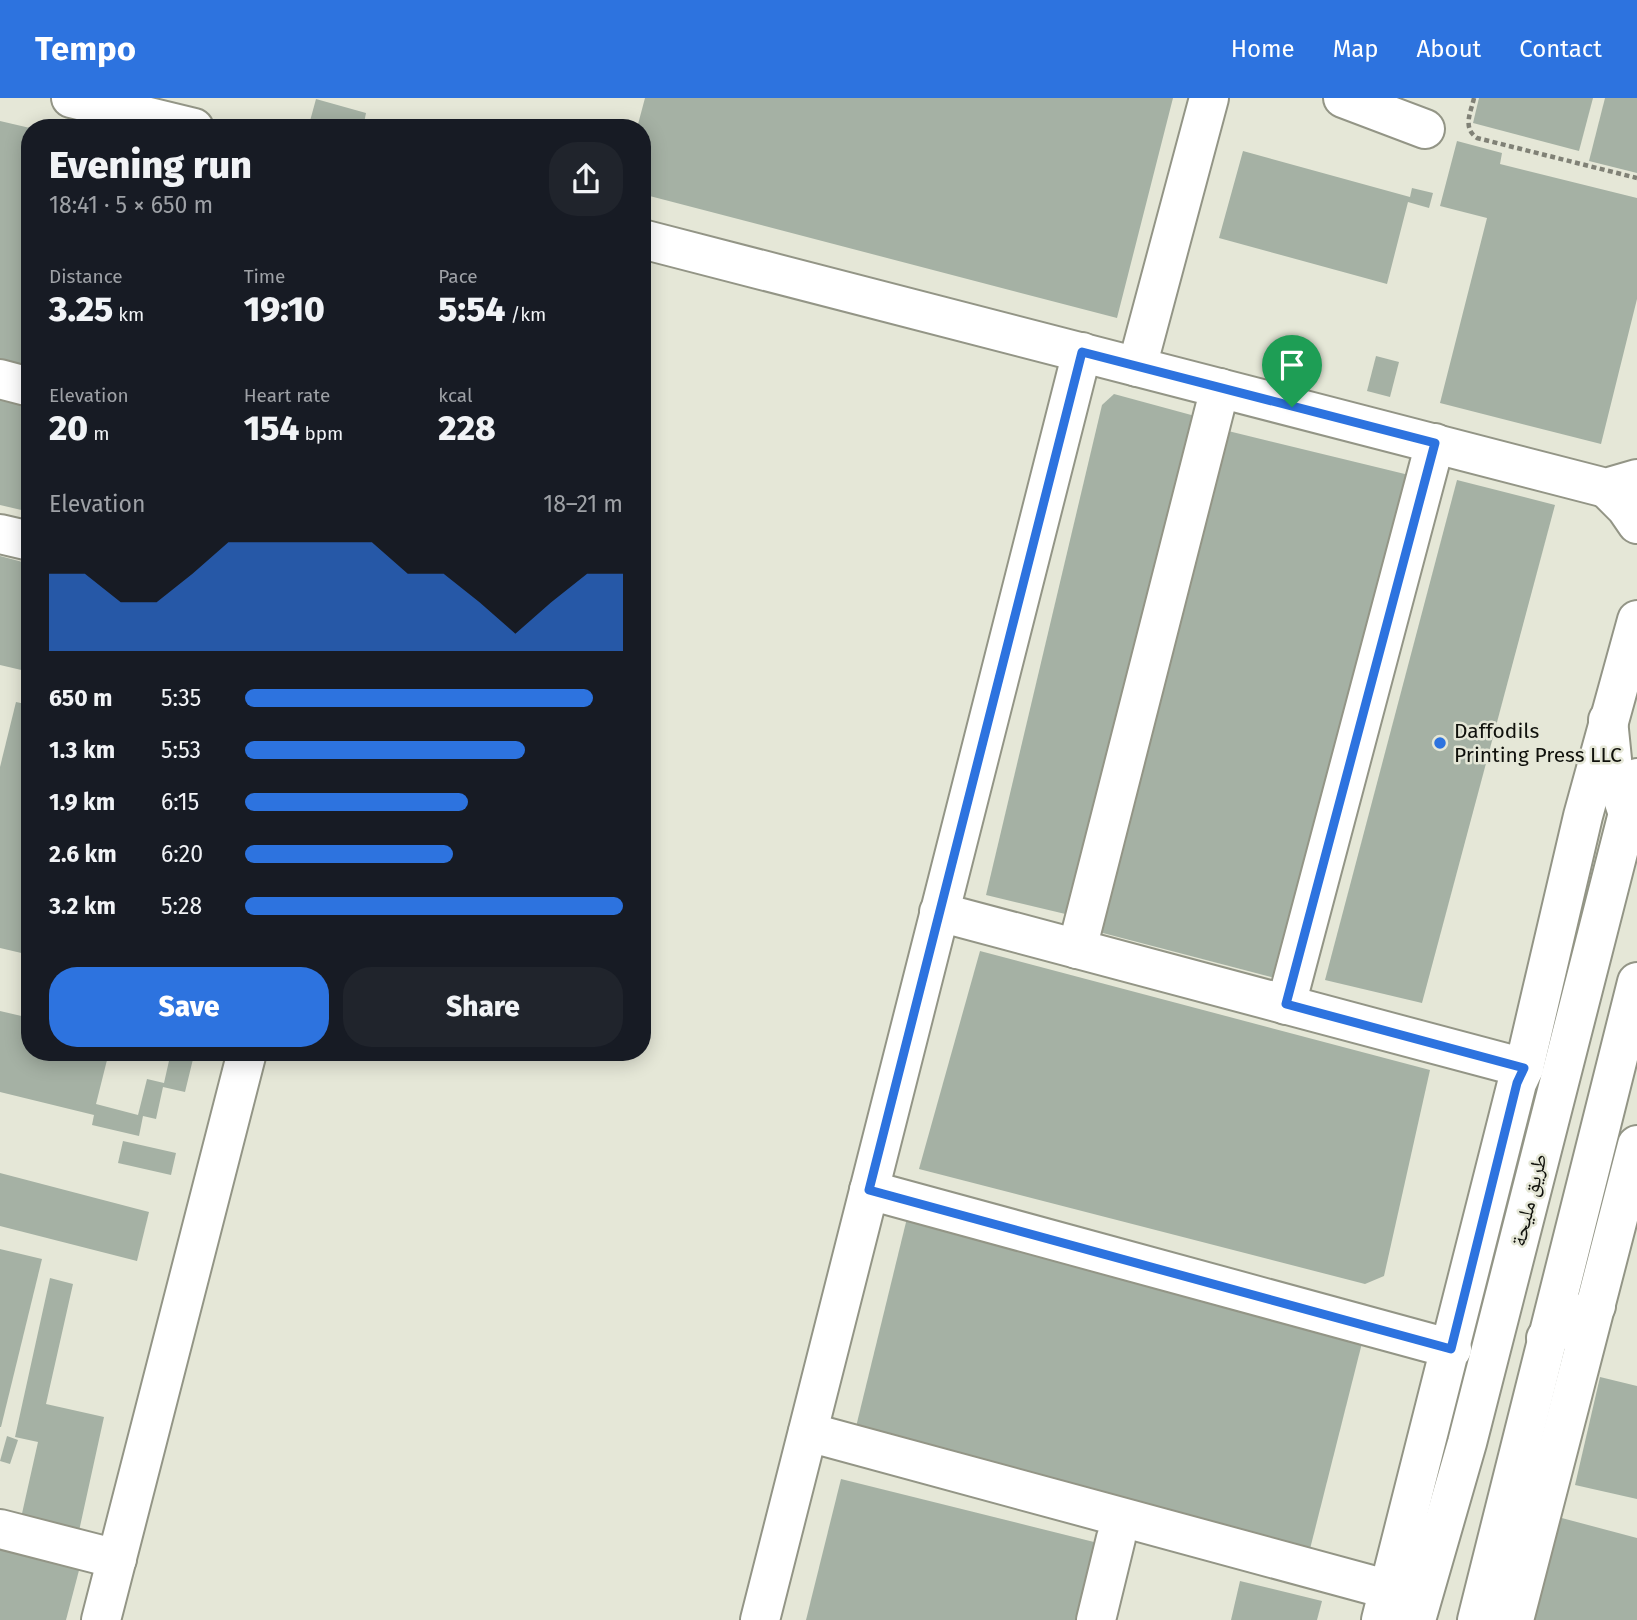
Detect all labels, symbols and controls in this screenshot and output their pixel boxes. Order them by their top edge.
text: Tempo [35,29,136,69]
text: Home [1231,35,1295,63]
text: Map [1333,35,1379,63]
text: About [1417,35,1481,63]
text: Contact [1519,35,1602,63]
text: Evening run [49,142,252,188]
button: share [549,142,623,216]
text: 18:41 · 5 × 650 m [49,191,213,219]
text: Distance [49,265,123,288]
text: Time [244,265,285,288]
text: Pace [438,265,478,288]
text: 3.25 [49,288,113,330]
text: 19:10 [244,288,325,330]
text: 5:54 [438,288,505,330]
text: km [113,303,144,326]
text: /km [505,303,546,326]
pin [1262,335,1322,407]
icon: arrive [1273,346,1311,384]
text: Elevation [49,384,129,407]
text: Heart rate [244,384,330,407]
text: kcal [438,384,473,407]
text: 20 [49,407,88,449]
text: 154 [244,407,299,449]
text: 228 [438,407,496,449]
text: m [88,422,109,445]
text: bpm [299,422,343,445]
text: Elevation [49,490,145,518]
text: 18–21 m [543,490,623,518]
text: 650 m [49,684,113,712]
text: 5:35 [161,684,201,712]
place label: Daffodils Printing Press LLC [1454,718,1622,768]
marker: Daffodils Printing Press LLC [1432,735,1448,751]
text: 1.3 km [49,736,115,764]
text: 5:53 [161,736,201,764]
text: 1.9 km [49,788,115,816]
text: 6:15 [161,788,199,816]
text: 2.6 km [49,840,117,868]
text: 6:20 [161,840,203,868]
text: 3.2 km [49,892,116,920]
text: 5:28 [161,892,202,920]
button: Save [49,967,329,1047]
button: Share [343,967,623,1047]
street label: طريق مليحة [1505,1151,1553,1249]

